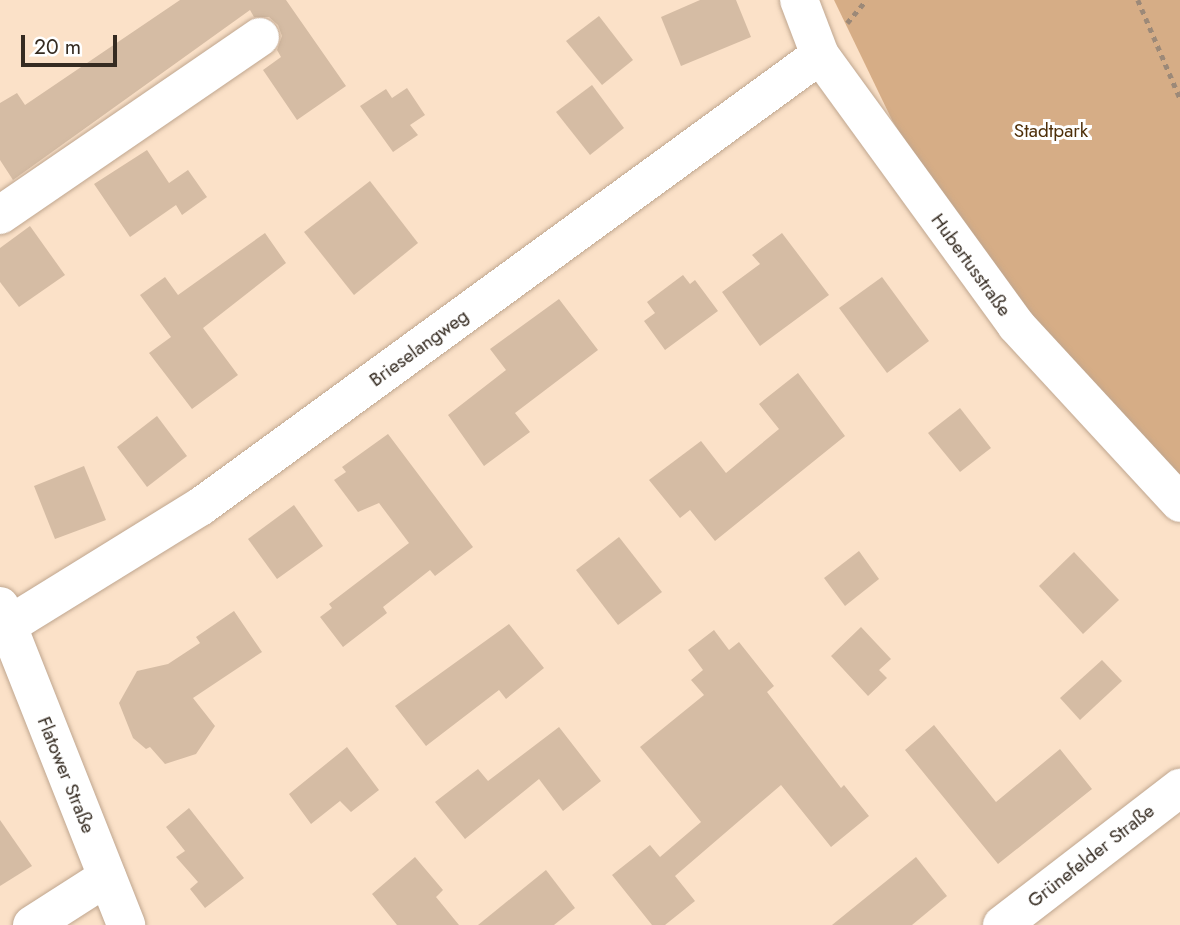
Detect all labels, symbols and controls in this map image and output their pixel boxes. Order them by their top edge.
scale bar [24,21,121,65]
text: 20 m [34,32,81,62]
park label: Stadtpark [1014,120,1088,142]
street label: Hubertusstraße [926,209,1016,321]
street label: Brieselangweg [365,304,473,392]
street label: Flatower Straße [32,714,100,836]
street label: Grünefelder Straße [1023,799,1159,913]

